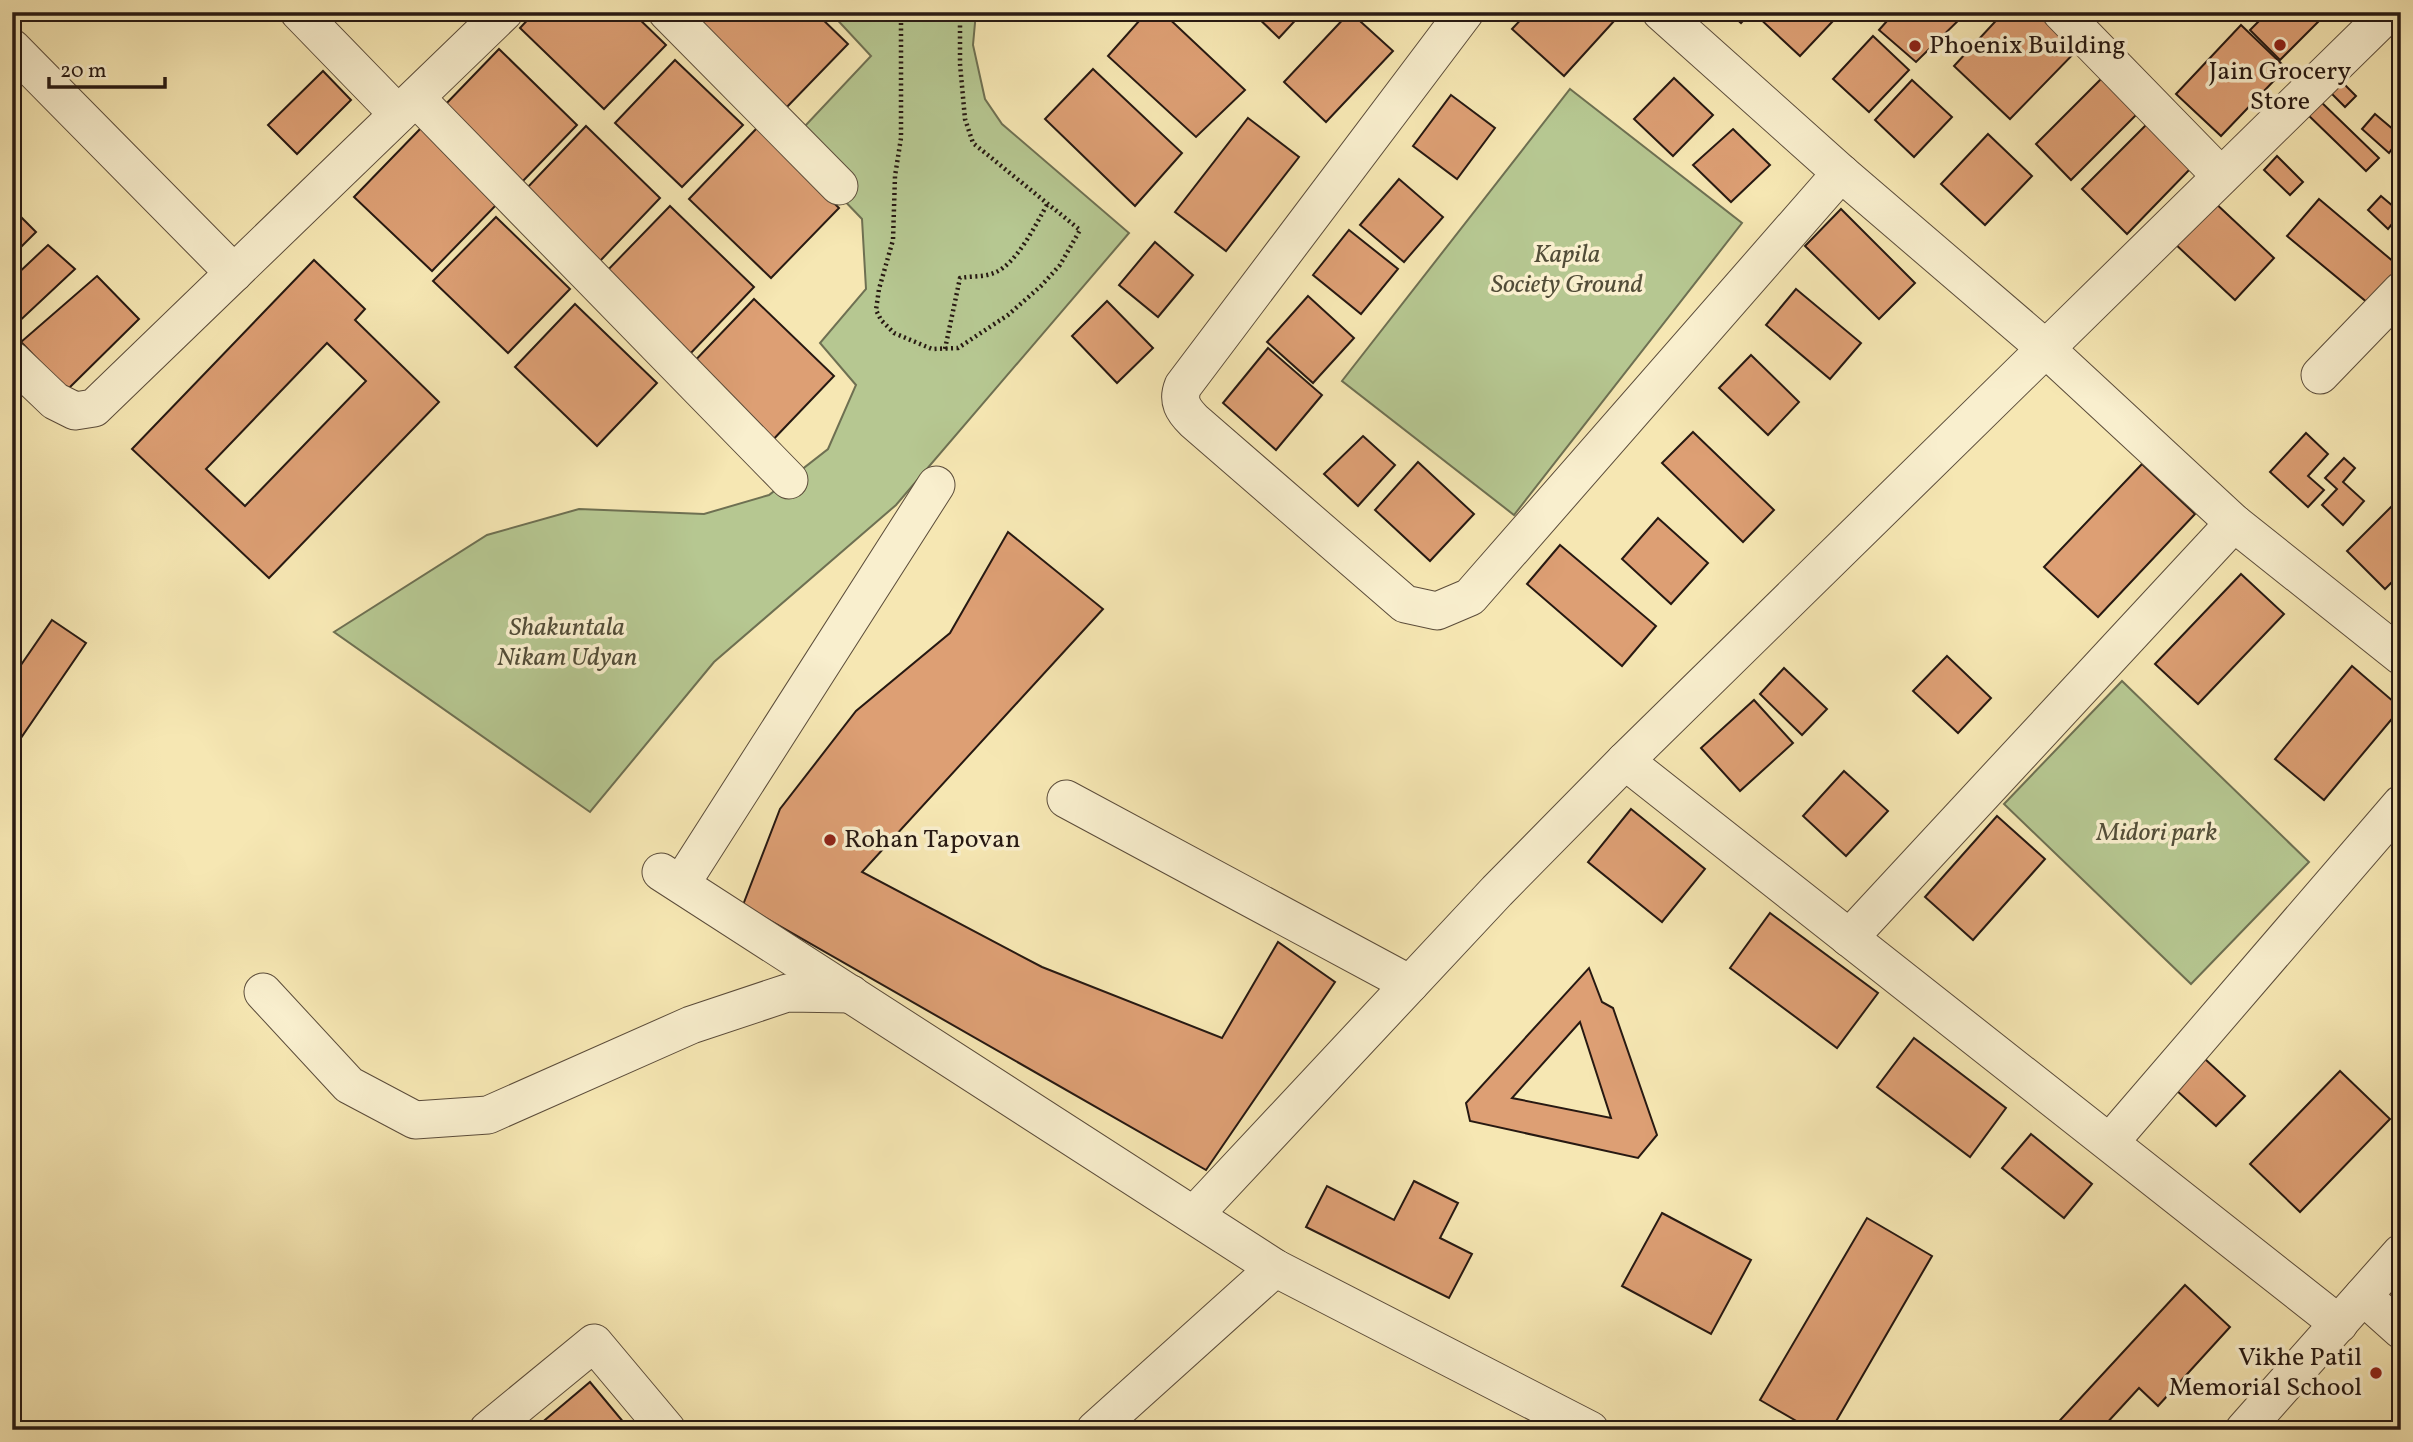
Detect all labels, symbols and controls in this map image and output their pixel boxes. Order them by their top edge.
place label: Phoenix Building [1929,28,2126,64]
marker: Jain Grocery Store [2272,37,2288,53]
marker: Phoenix Building [1907,38,1923,54]
scale bar [49,46,164,90]
place label: Jain Grocery Store [2209,54,2351,120]
text: 20 m [60,57,106,86]
park label: Kapila Society Ground [1491,237,1643,303]
park label: Shakuntala Nikam Udyan [497,610,637,676]
park label: Midori park [2096,815,2217,851]
place label: Rohan Tapovan [844,822,1021,858]
marker: Rohan Tapovan [822,832,838,848]
place label: Vikhe Patil Memorial School [2169,1340,2362,1406]
marker: Vikhe Patil Memorial School [2368,1365,2384,1381]

